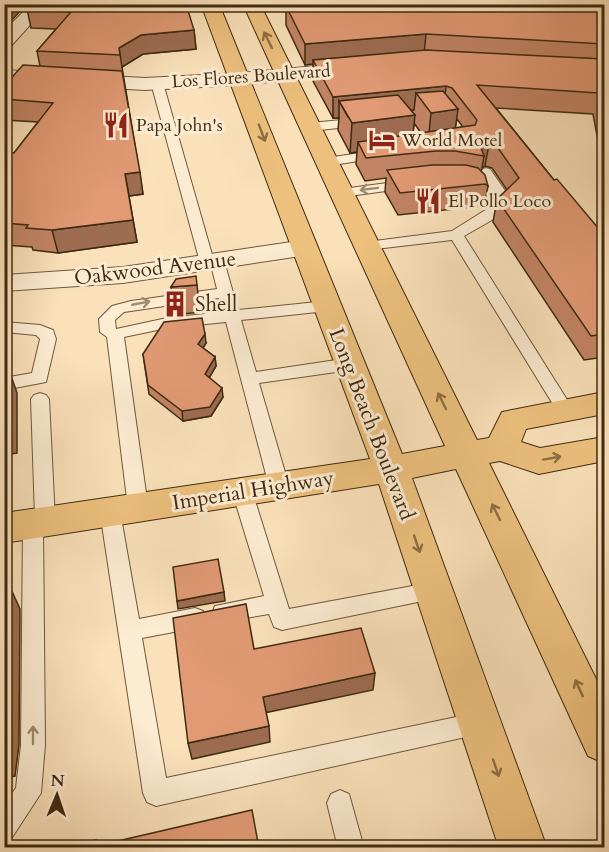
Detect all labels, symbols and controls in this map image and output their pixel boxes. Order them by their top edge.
one-way arrow [262,31,274,49]
street label: Los Flores Boulevard [171,58,332,95]
restaurant icon: Papa John's [101,110,131,140]
place label: Papa John's [136,113,223,138]
one-way arrow [257,124,268,142]
hotel icon: World Motel [367,125,397,155]
place label: World Motel [401,128,503,153]
one-way arrow [359,184,379,195]
restaurant icon: El Pollo Loco [413,186,443,216]
place label: El Pollo Loco [448,189,551,214]
street label: Oakwood Avenue [72,244,238,293]
building icon: Shell [160,289,190,319]
place label: Shell [195,290,237,319]
one-way arrow [131,297,150,308]
street label: Long Beach Boulevard [322,324,422,524]
one-way arrow [436,393,448,411]
one-way arrow [542,452,561,463]
street label: Imperial Highway [170,463,336,518]
one-way arrow [489,504,501,522]
one-way arrow [413,534,424,553]
one-way arrow [573,680,585,698]
one-way arrow [27,725,39,745]
one-way arrow [491,758,502,777]
north arrow [27,765,87,825]
text: N [50,770,65,792]

